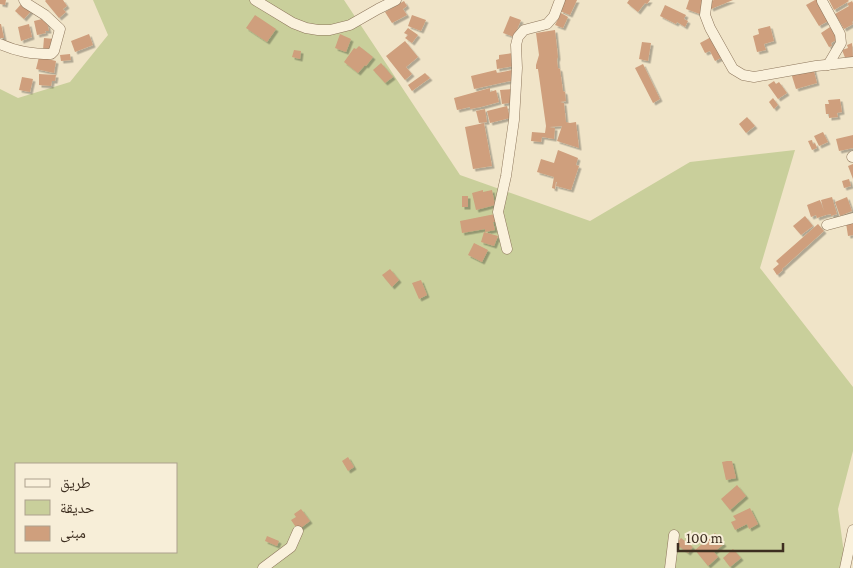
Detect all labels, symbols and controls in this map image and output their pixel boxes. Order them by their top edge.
legend [15,463,178,553]
text: طريق [60,475,91,493]
text: حديقة [60,500,95,516]
scale bar [678,520,783,552]
text: مبنى [60,525,86,543]
text: 100 m [686,530,723,546]

